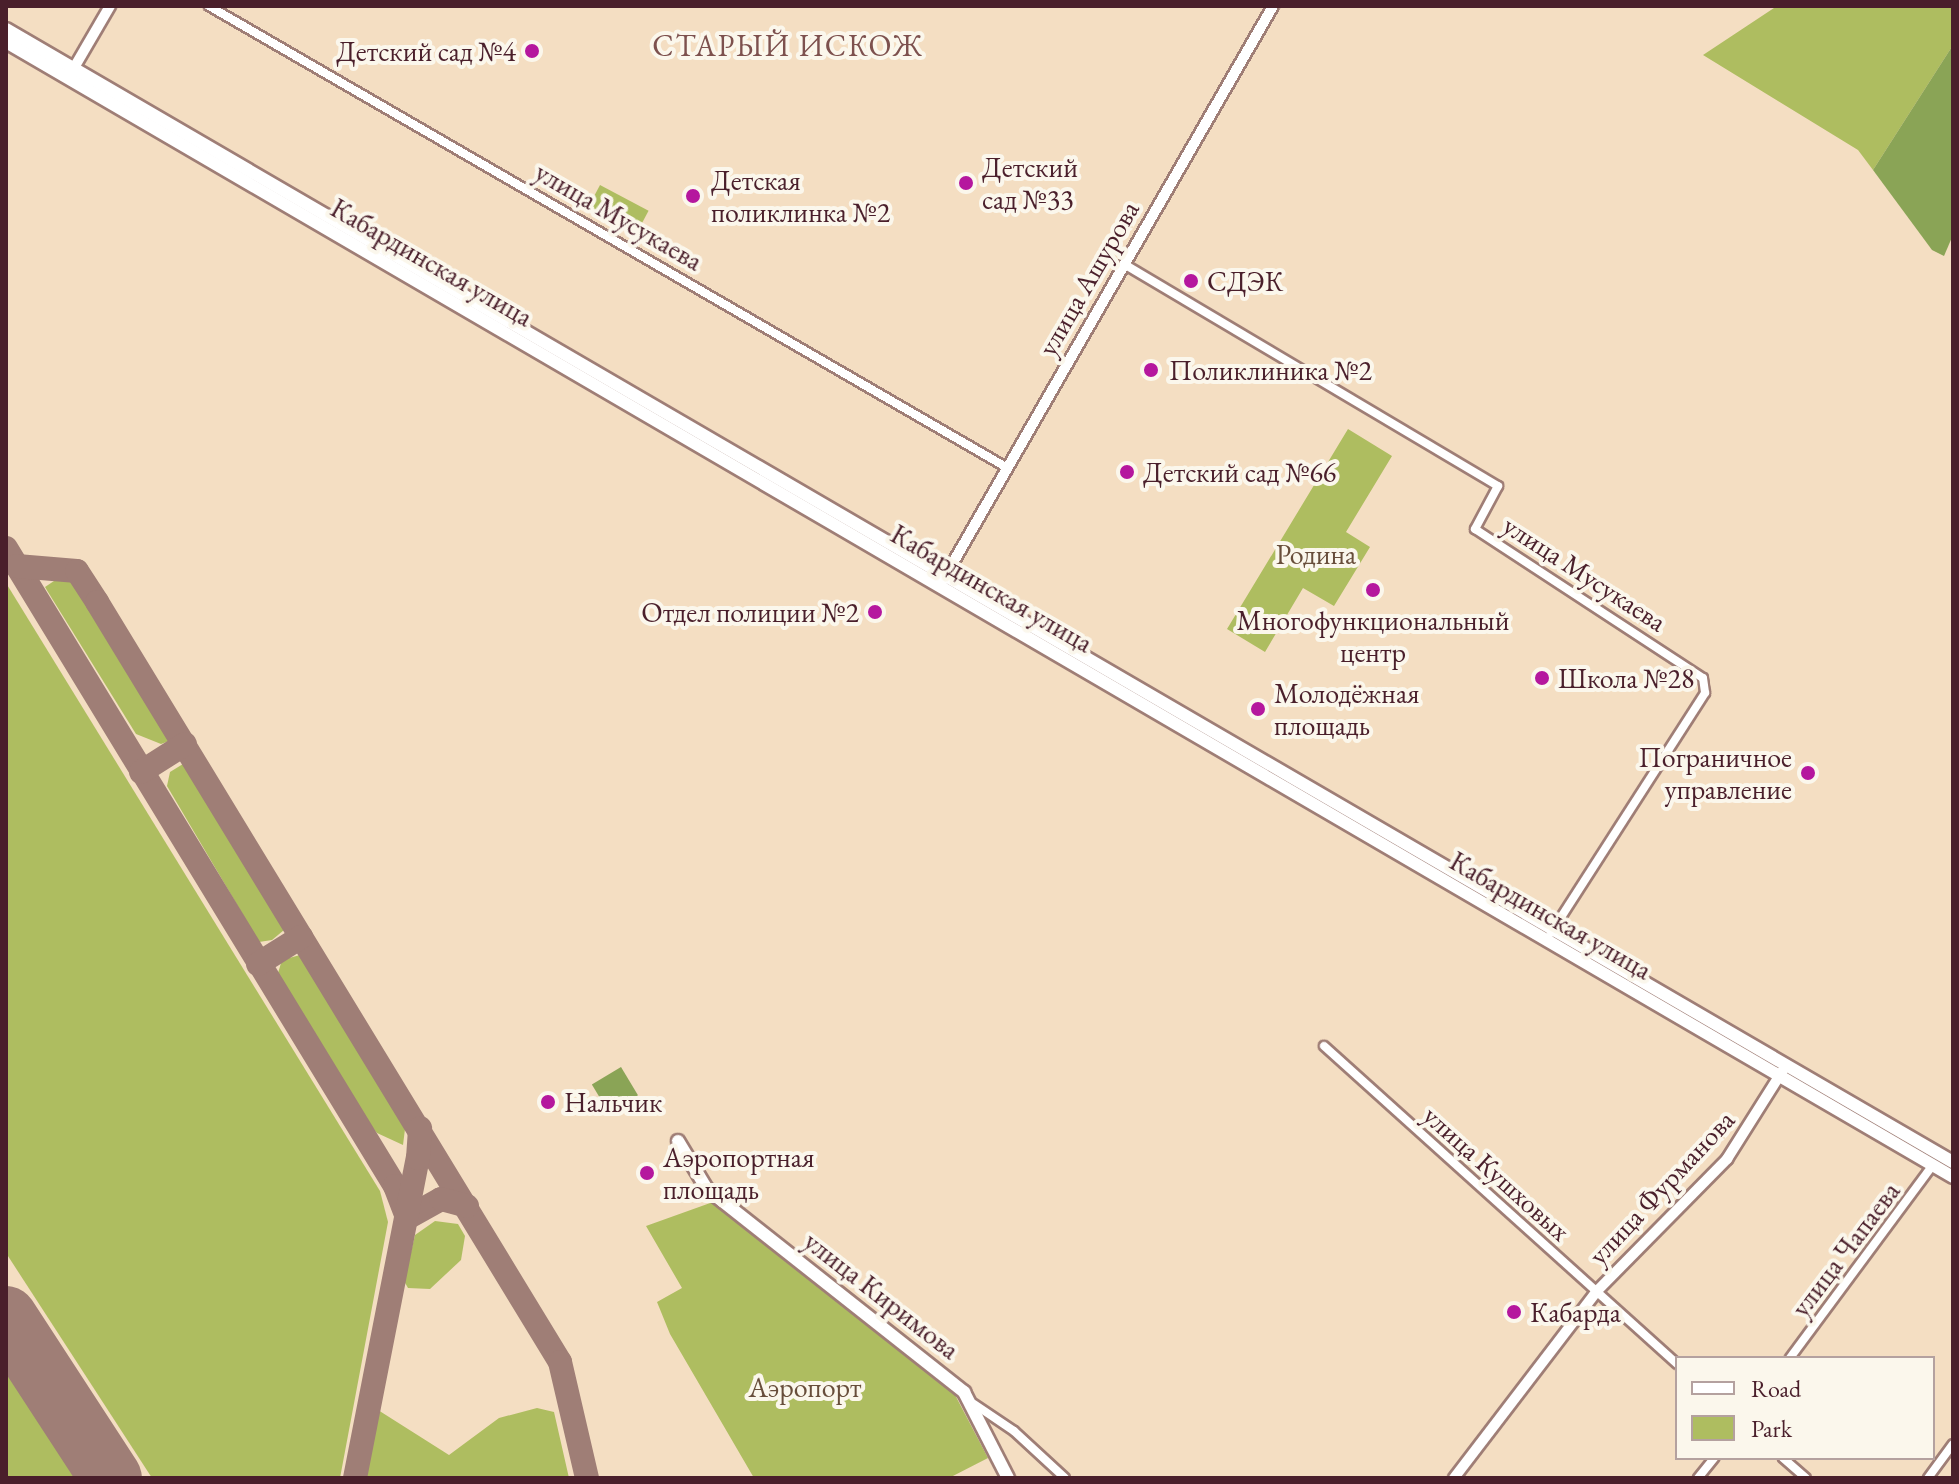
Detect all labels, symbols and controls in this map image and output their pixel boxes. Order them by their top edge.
district label: СТАРЫЙ ИСКОЖ [652,28,924,64]
place label: Детский сад №4 [336,34,516,68]
marker: Детский сад №4 [523,42,541,60]
place label: Детский сад №33 [982,150,1078,216]
street label: улица Мусукаева [529,154,709,278]
place label: Детская поликлинка №2 [711,163,890,229]
marker: Детский сад №33 [957,174,975,192]
marker: Детская поликлинка №2 [682,185,704,207]
street label: Кабардинская улица [325,191,539,333]
street label: улица Ашурова [1030,195,1146,361]
place label: СДЭК [1207,264,1283,298]
marker: СДЭК [1182,272,1200,290]
place label: Поликлиника №2 [1169,353,1372,387]
marker: Поликлиника №2 [1140,359,1162,381]
place label: Детский сад №66 [1143,455,1336,489]
marker: Детский сад №66 [1118,463,1136,481]
street label: улица Мусукаева [1497,508,1673,638]
street label: Кабардинская улица [885,517,1099,659]
park label: Родина [1276,537,1356,571]
marker: Многофункциональный центр [1364,581,1382,599]
place label: Отдел полиции №2 [641,595,859,629]
marker: Отдел полиции №2 [866,603,884,621]
place label: Многофункциональный центр [1237,603,1509,669]
place label: Школа №28 [1558,661,1694,695]
marker: Школа №28 [1533,669,1551,687]
place label: Молодёжная площадь [1274,676,1420,742]
marker: Молодёжная площадь [1249,700,1267,718]
place label: Пограничное управление [1639,740,1792,806]
marker: Пограничное управление [1799,764,1817,782]
street label: Кабардинская улица [1444,844,1658,986]
place label: Нальчик [564,1085,663,1119]
marker: Нальчик [539,1093,557,1111]
street label: улица Кушховых [1417,1098,1577,1248]
street label: улица Фурманова [1581,1103,1741,1271]
place label: Аэропортная площадь [663,1140,814,1206]
marker: Аэропортная площадь [638,1164,656,1182]
street label: улица Чапаева [1783,1175,1907,1323]
street label: улица Киримова [798,1224,966,1366]
place label: Кабарда [1530,1295,1621,1329]
marker: Кабарда [1505,1303,1523,1321]
legend [1675,1356,1935,1460]
park label: Аэропорт [748,1370,862,1404]
text: Road [1751,1373,1801,1404]
text: Park [1751,1413,1792,1444]

